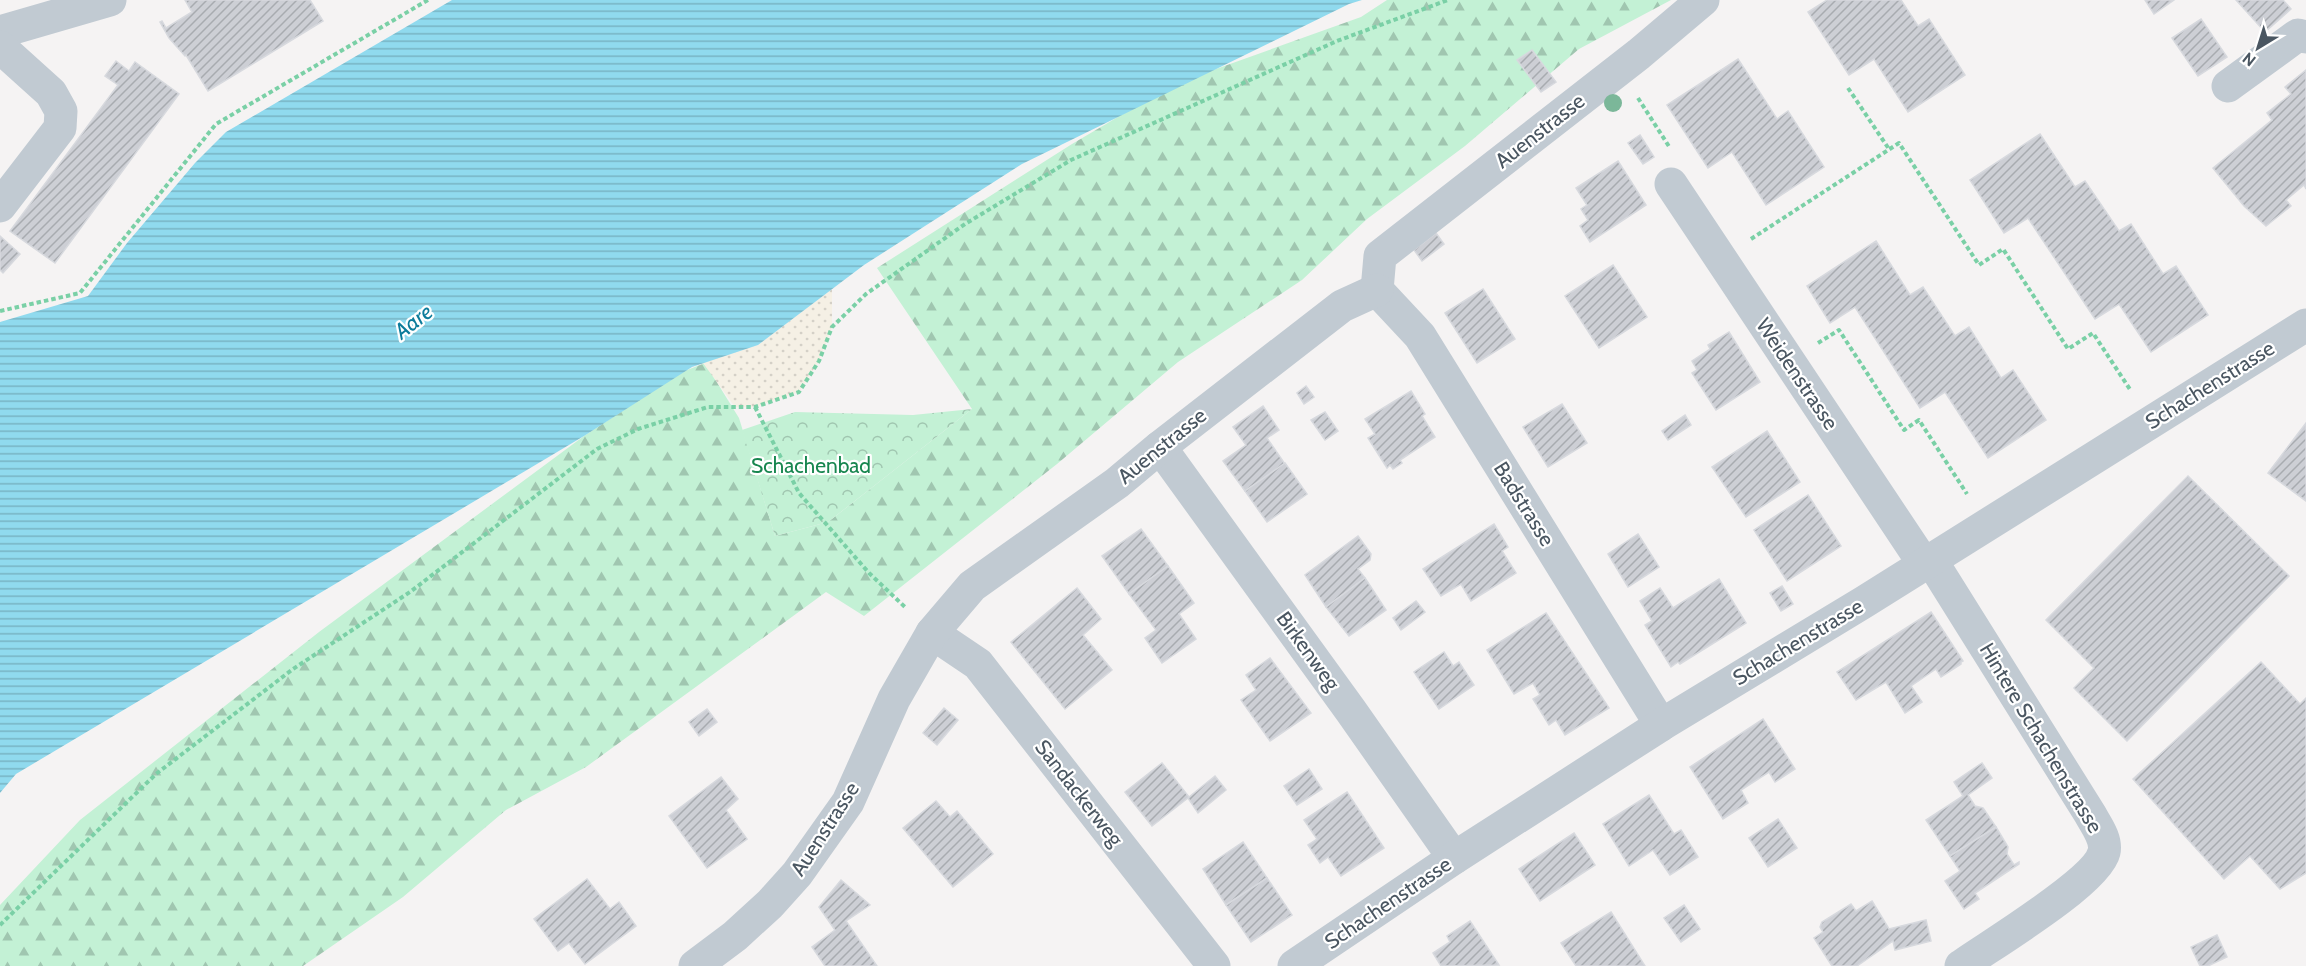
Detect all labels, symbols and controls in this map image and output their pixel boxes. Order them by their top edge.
north arrow [2228,18,2288,78]
text: N [2239,48,2259,70]
street label: Auenstrasse [1490,88,1590,173]
water label: Aare [388,298,438,345]
street label: Weidenstrasse [1751,313,1844,434]
street label: Schachenstrasse [2141,335,2279,434]
street label: Auenstrasse [1112,402,1211,489]
park label: Schachenbad [751,453,871,478]
street label: Badstrasse [1489,457,1560,551]
street label: Schachenstrasse [1728,593,1867,690]
street label: Birkenweg [1272,607,1346,695]
street label: Hintere Schachenstrasse [1975,638,2108,838]
street label: Sandackerweg [1030,735,1129,851]
street label: Auenstrasse [785,777,864,880]
street label: Schachenstrasse [1320,851,1456,954]

